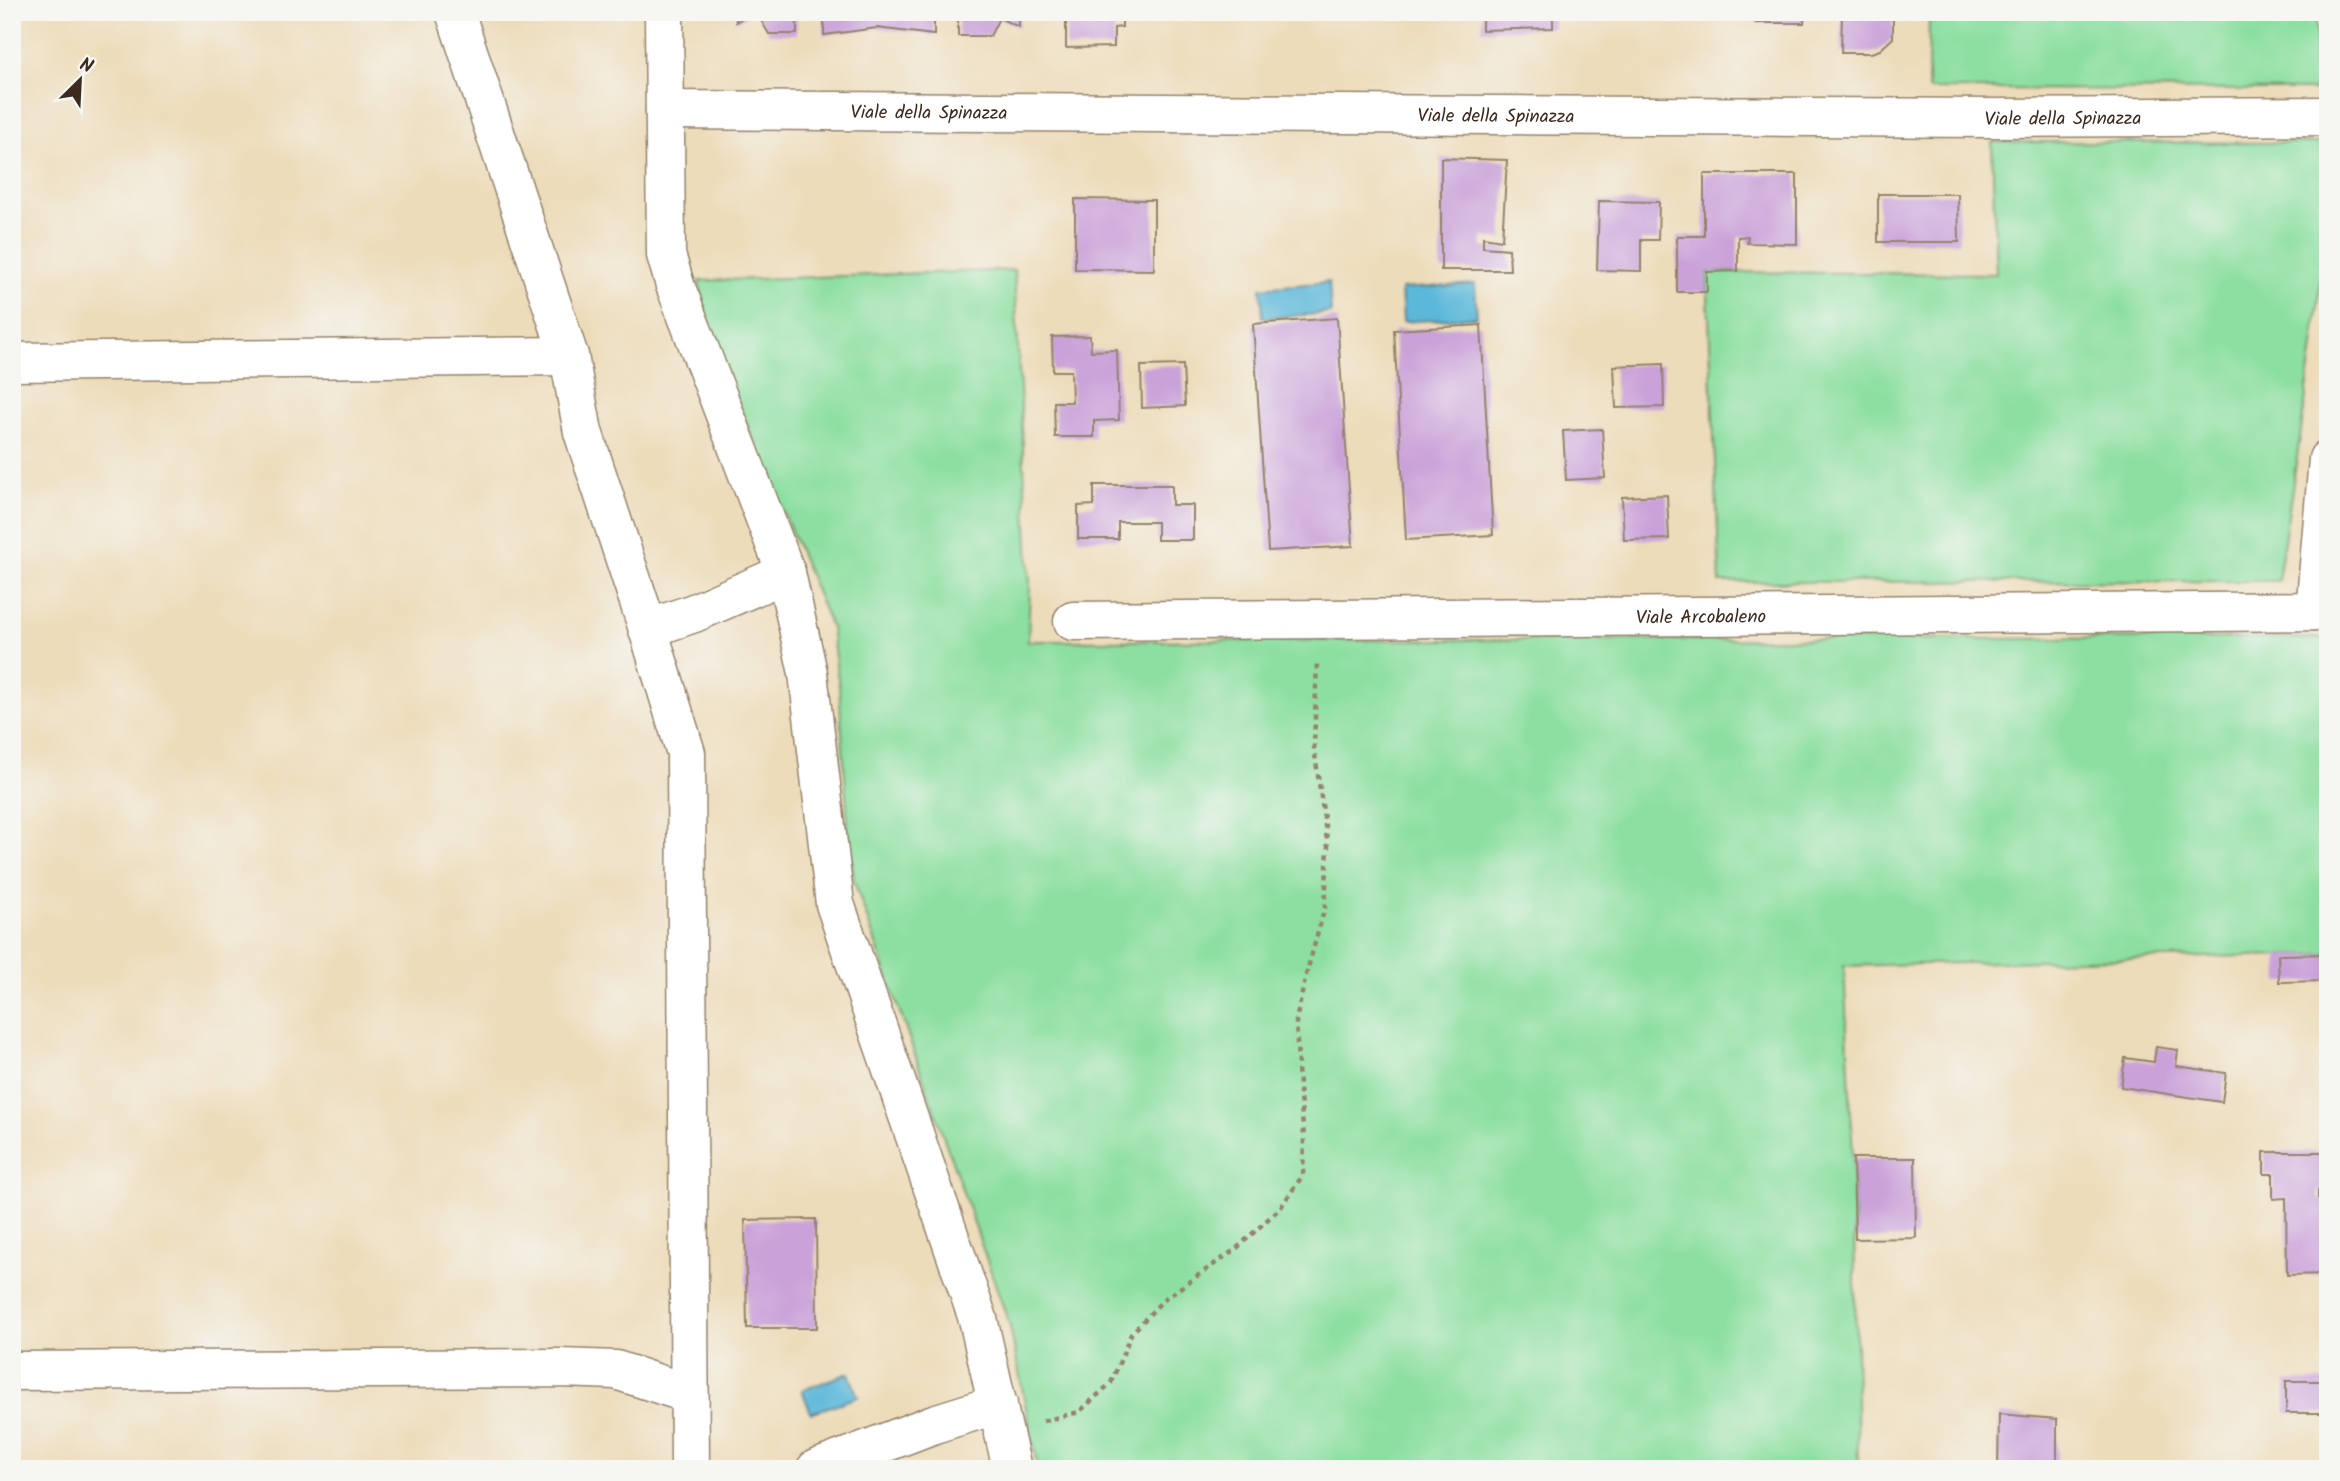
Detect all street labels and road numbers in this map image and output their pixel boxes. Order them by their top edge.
street label: Viale della Spinazza [851,98,1007,129]
street label: Viale della Spinazza [1418,102,1574,132]
street label: Viale della Spinazza [1984,104,2141,135]
street label: Viale Arcobaleno [1636,602,1766,634]

